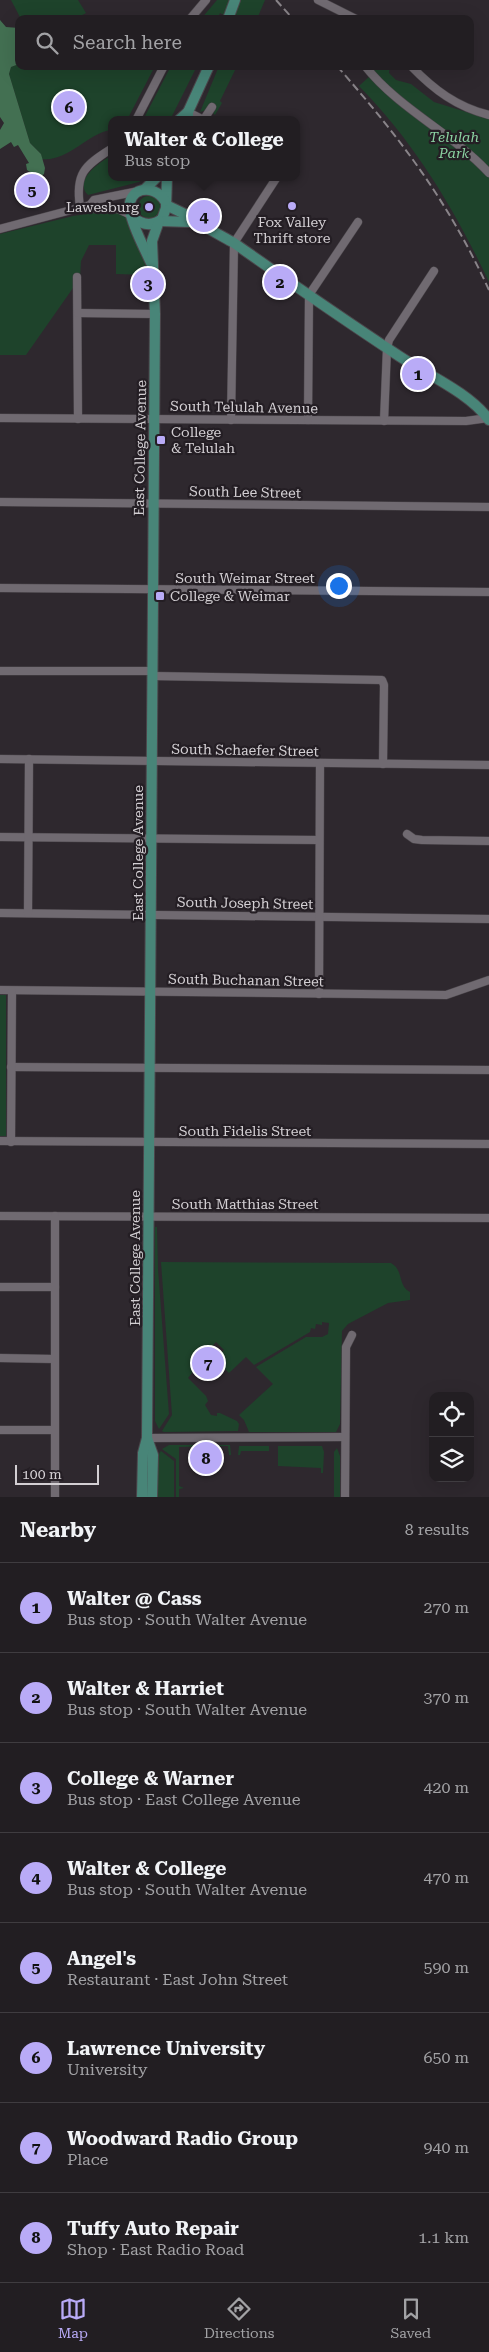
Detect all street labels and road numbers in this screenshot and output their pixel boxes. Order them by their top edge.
street label: East College Avenue [131,380,149,516]
street label: South Telulah Avenue [170,398,318,416]
street label: South Lee Street [189,483,301,501]
street label: South Weimar Street [175,570,315,586]
street label: South Schaefer Street [171,741,319,759]
street label: East College Avenue [130,785,146,921]
street label: South Joseph Street [177,894,313,912]
street label: South Buchanan Street [168,971,324,989]
street label: South Fidelis Street [179,1123,311,1139]
street label: East College Avenue [127,1190,143,1326]
street label: South Matthias Street [172,1196,318,1212]

